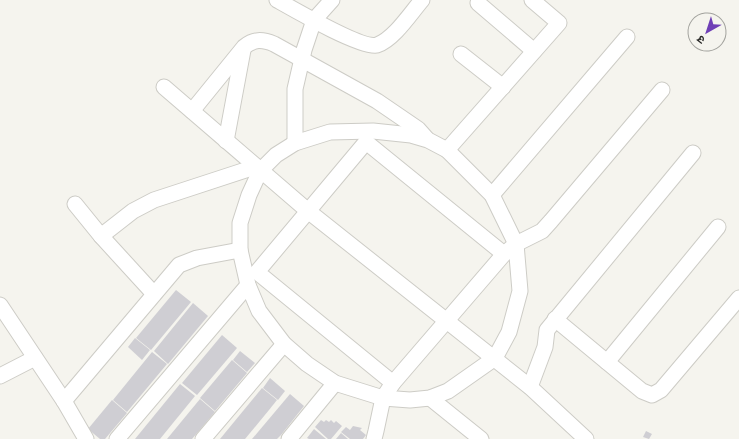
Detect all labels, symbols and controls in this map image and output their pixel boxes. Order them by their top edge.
north arrow [687,12,727,52]
text: उ [693,32,708,48]

